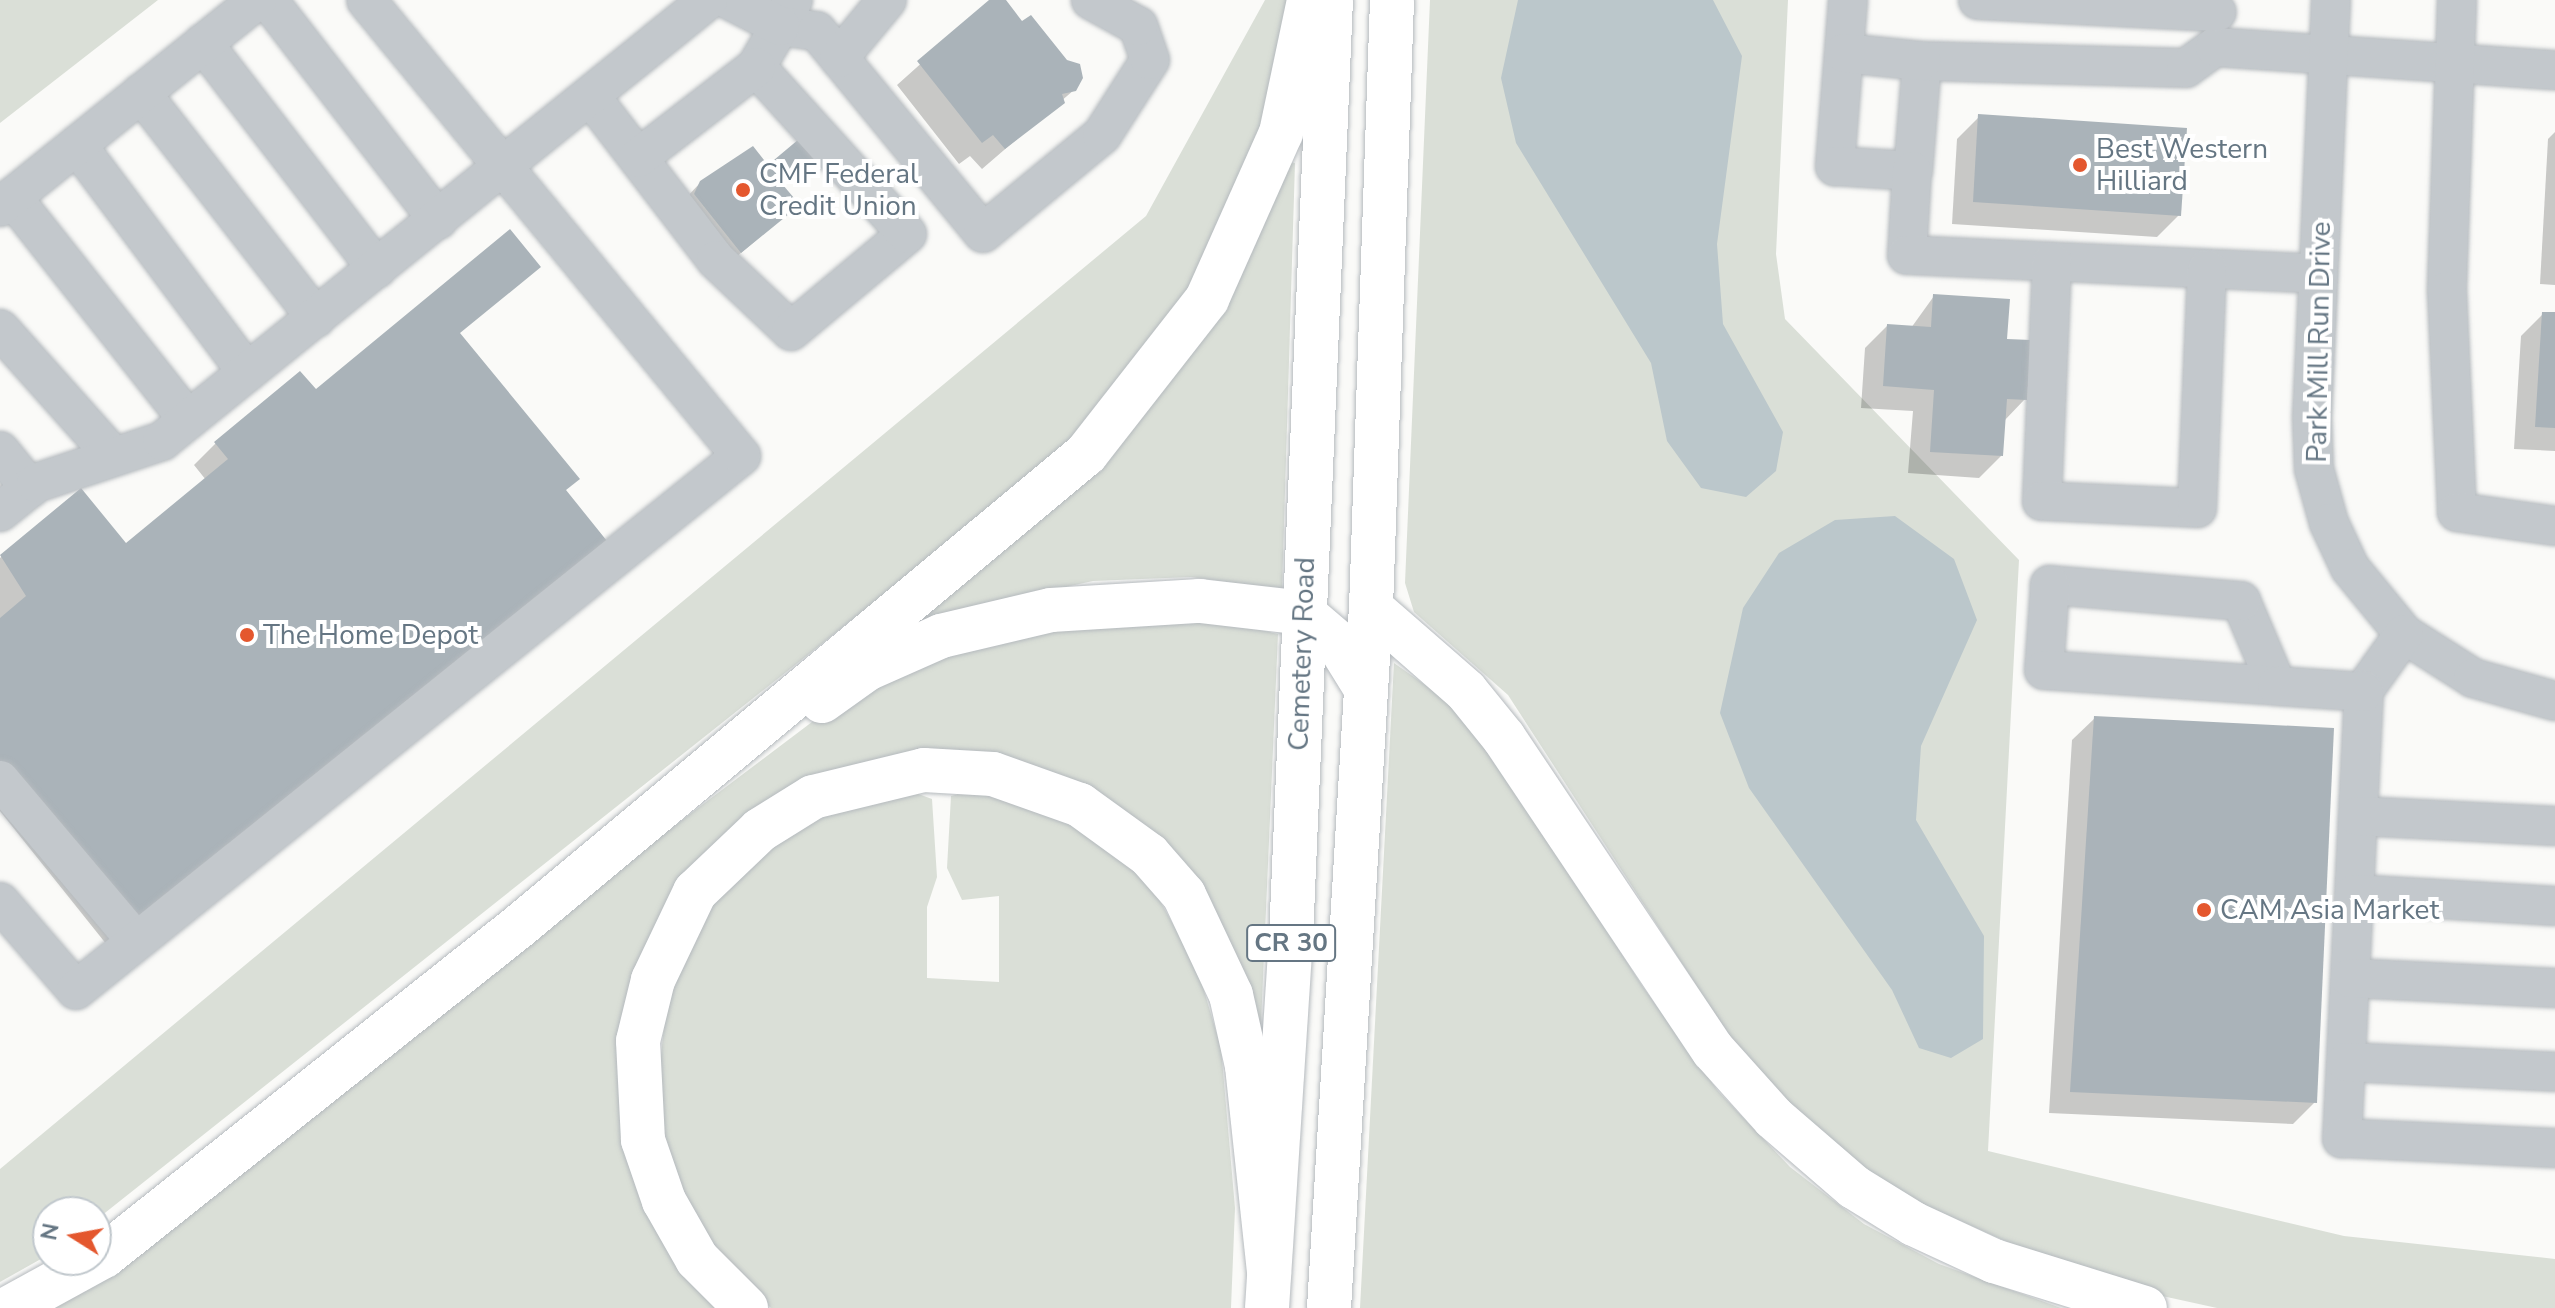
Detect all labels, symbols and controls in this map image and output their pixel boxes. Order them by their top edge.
place label: Best Western Hilliard [2096,132,2268,198]
marker: Best Western Hilliard [2071,156,2089,174]
place label: CMF Federal Credit Union [759,157,918,223]
marker: CMF Federal Credit Union [734,181,752,199]
street label: Park Mill Run Drive [2300,221,2338,463]
street label: Cemetery Road [1282,557,1322,751]
place label: The Home Depot [263,618,478,652]
marker: The Home Depot [238,626,256,644]
place label: CAM Asia Market [2220,893,2439,927]
marker: CAM Asia Market [2195,901,2213,919]
road number: CR 30 [1245,921,1337,965]
north arrow [32,1196,112,1276]
text: N [34,1221,67,1243]

